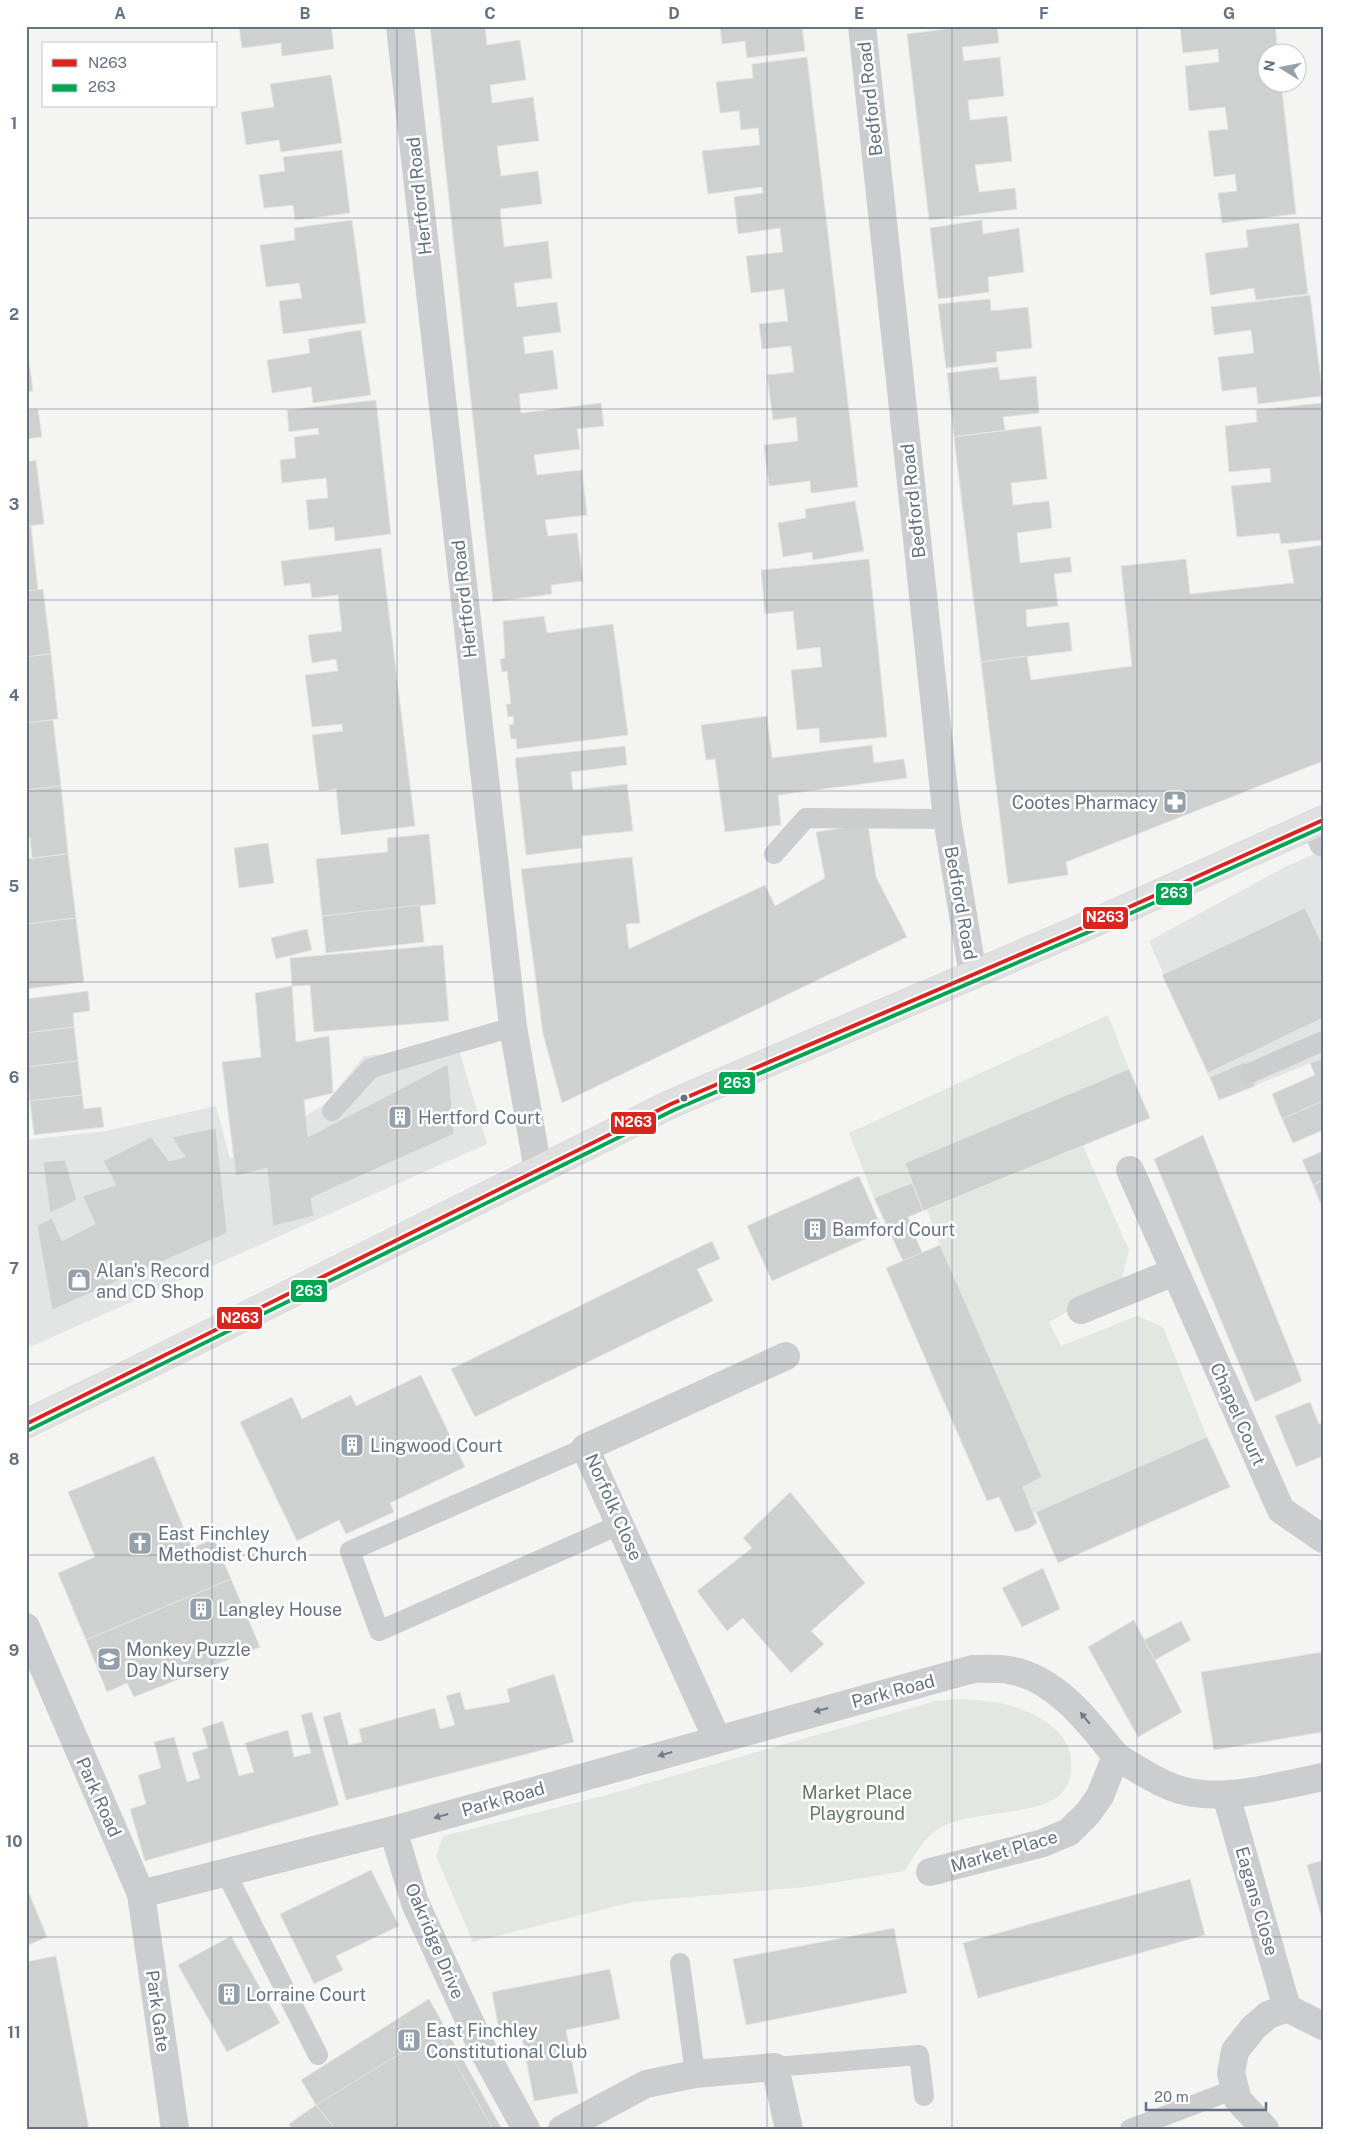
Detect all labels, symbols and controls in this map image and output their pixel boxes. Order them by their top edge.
text: A [114,4,126,23]
text: B [300,4,311,23]
text: C [484,4,496,23]
text: D [668,4,680,23]
text: E [854,4,864,23]
text: F [1039,4,1049,23]
text: G [1223,4,1235,23]
street label: Bedford Road [854,41,886,157]
legend [42,42,218,108]
north arrow [1256,42,1306,92]
text: N263 [88,54,127,71]
text: N [1260,59,1278,73]
text: 263 [88,78,116,95]
text: 1 [11,114,17,133]
street label: Hertford Road [402,136,436,256]
text: 2 [9,305,19,324]
street label: Bedford Road [897,443,929,559]
text: 3 [9,495,19,514]
street label: Hertford Road [447,539,481,659]
text: 4 [9,686,20,705]
pharmacy icon: Cootes Pharmacy [1162,789,1188,815]
place label: Cootes Pharmacy [1012,792,1158,813]
street label: Bedford Road [941,845,981,961]
text: 5 [9,877,20,896]
line badge: 263 [1155,882,1193,906]
text: 263 [1160,885,1188,901]
line badge: N263 [1082,906,1129,930]
text: N263 [1086,909,1124,925]
text: 6 [9,1068,19,1087]
line badge: 263 [718,1071,756,1095]
text: 263 [723,1075,751,1091]
unlabelled marker [679,1093,689,1103]
building icon: Hertford Court [387,1104,413,1130]
place label: Hertford Court [418,1107,541,1128]
line badge: N263 [610,1111,657,1135]
text: N263 [614,1114,652,1130]
building icon: Bamford Court [802,1216,828,1242]
place label: Bamford Court [832,1219,955,1240]
text: 7 [9,1259,19,1278]
place label: Alan's Record and CD Shop [96,1260,210,1302]
shop icon: Alan's Record and CD Shop [66,1267,92,1293]
line badge: 263 [290,1279,328,1303]
text: 263 [295,1283,323,1299]
line badge: N263 [216,1306,263,1330]
text: N263 [221,1310,259,1326]
street label: Chapel Court [1206,1359,1270,1469]
building icon: Lingwood Court [339,1432,365,1458]
place label: Lingwood Court [370,1435,503,1456]
text: 8 [9,1450,20,1469]
street label: Norfolk Close [581,1450,647,1564]
place label: East Finchley Methodist Church [158,1523,307,1565]
church icon: East Finchley Methodist Church [127,1530,153,1556]
building icon: Langley House [188,1596,214,1622]
place label: Langley House [218,1599,342,1620]
place label: Monkey Puzzle Day Nursery [126,1639,251,1681]
text: 9 [9,1641,19,1660]
school or university icon: Monkey Puzzle Day Nursery [96,1646,122,1672]
street label: Park Road [849,1670,937,1712]
one-way arrow [814,1707,829,1715]
one-way arrow [1080,1712,1091,1725]
one-way arrow [657,1750,672,1758]
street label: Park Road [72,1754,126,1840]
street label: Park Road [459,1777,547,1821]
park label: Market Place Playground [802,1782,912,1824]
one-way arrow [433,1813,448,1821]
street label: Market Place [948,1826,1060,1876]
text: 10 [5,1832,23,1851]
street label: Eagans Close [1231,1844,1283,1958]
street label: Oakridge Drive [401,1880,469,2002]
street label: Park Gate [142,1969,174,2053]
building icon: Lorraine Court [216,1981,242,2007]
place label: Lorraine Court [246,1984,366,2005]
place label: East Finchley Constitutional Club [426,2020,587,2062]
text: 11 [7,2023,21,2042]
building icon: East Finchley Constitutional Club [396,2027,422,2053]
scale bar [1146,2080,1266,2112]
text: 20 m [1154,2088,1189,2105]

